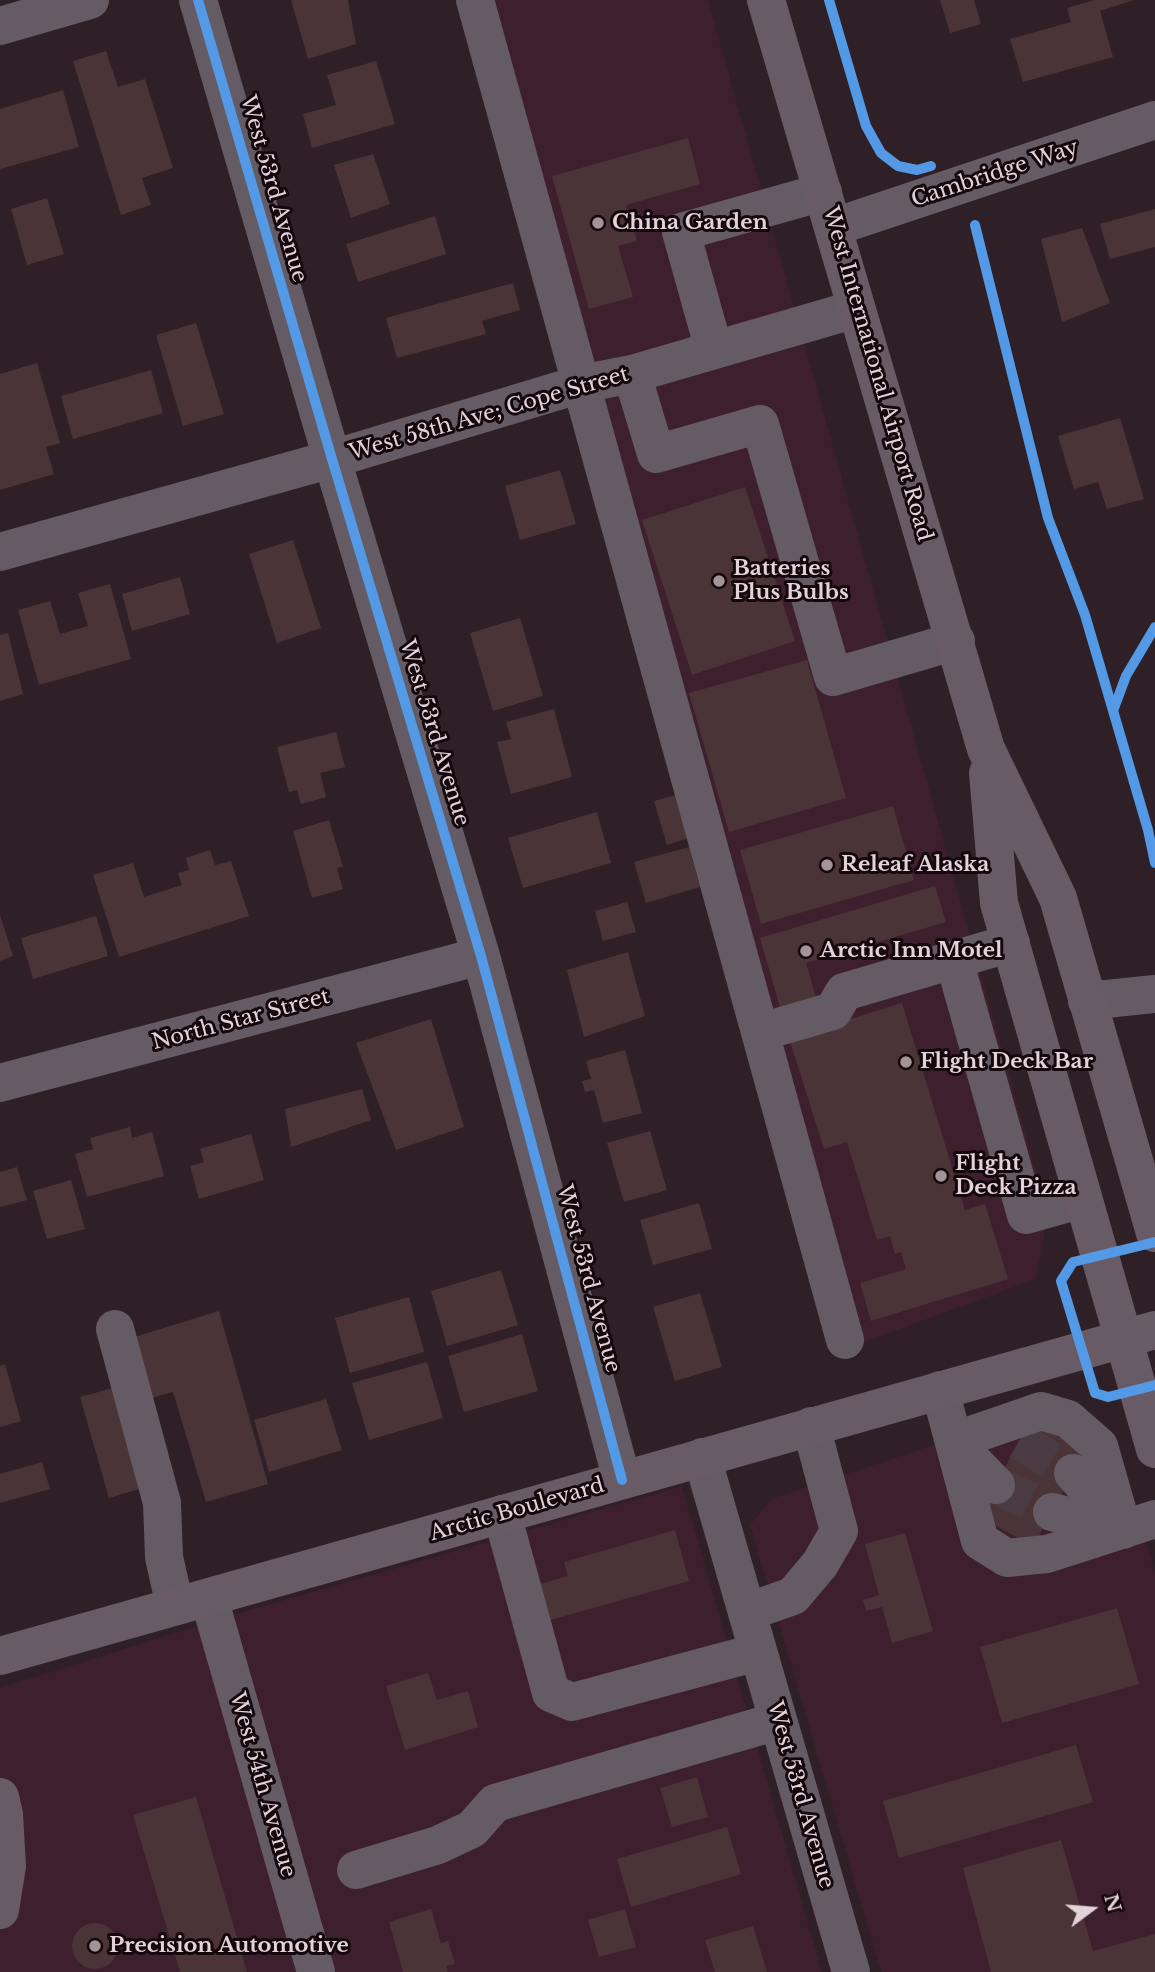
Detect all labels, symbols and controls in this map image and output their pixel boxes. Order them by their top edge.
street label: West 53rd Avenue [234,93,312,285]
street label: Cambridge Way [908,135,1082,213]
street label: West International Airport Road [817,204,937,544]
place label: China Garden [612,210,768,236]
marker: China Garden [590,215,606,231]
street label: West 58th Ave; Cope Street [346,362,632,466]
place label: Batteries Plus Bulbs [733,556,849,606]
marker: Batteries Plus Bulbs [711,573,727,589]
street label: West 53rd Avenue [394,637,474,829]
place label: Releaf Alaska [841,852,989,878]
marker: Releaf Alaska [819,857,835,873]
place label: Arctic Inn Motel [820,938,1003,964]
marker: Arctic Inn Motel [798,943,814,959]
street label: North Star Street [150,984,332,1056]
place label: Flight Deck Bar [920,1049,1093,1075]
marker: Flight Deck Bar [898,1054,914,1070]
place label: Flight Deck Pizza [955,1151,1077,1201]
marker: Flight Deck Pizza [933,1168,949,1184]
street label: West 53rd Avenue [551,1182,625,1376]
street label: Arctic Boulevard [427,1473,607,1547]
street label: West 54th Avenue [224,1690,300,1880]
street label: West 53rd Avenue [761,1699,839,1891]
north arrow [1057,1874,1127,1944]
text: N [1099,1891,1126,1915]
place label: Precision Automotive [109,1933,349,1959]
marker: Precision Automotive [87,1938,103,1954]

